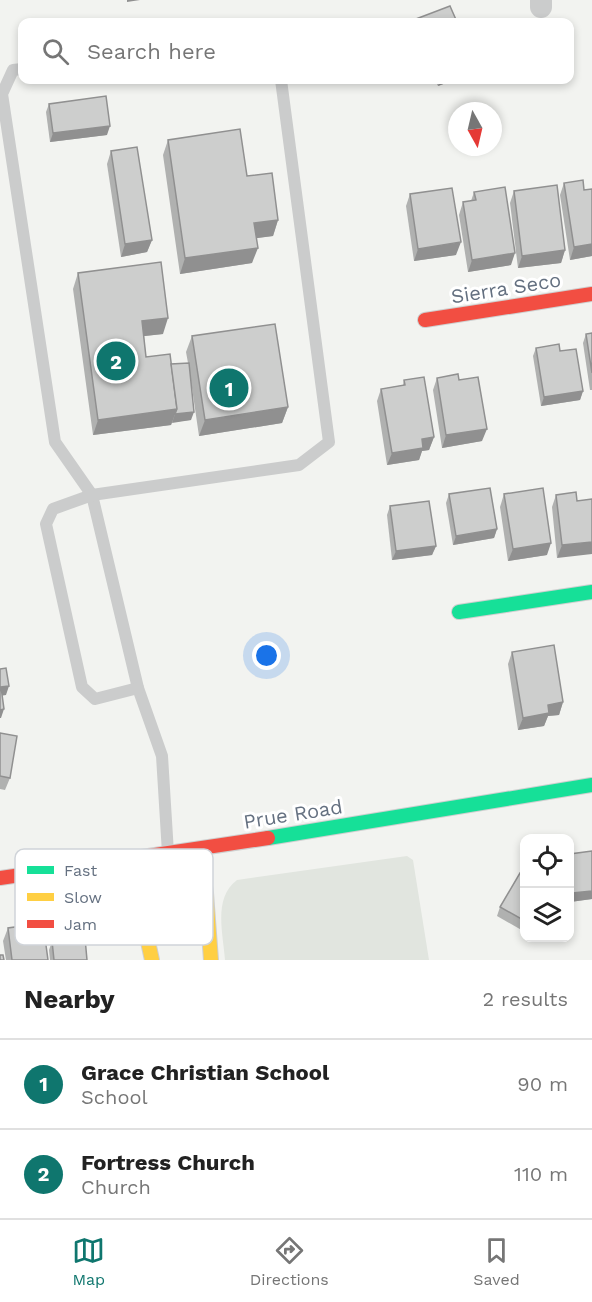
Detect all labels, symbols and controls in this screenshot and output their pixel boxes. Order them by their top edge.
search box [18,18,574,84]
icon: search [39,35,72,68]
text: Search here [87,39,216,64]
north arrow [448,102,502,156]
street label: Sierra Seco [449,267,563,309]
pin: 2 [96,338,136,384]
pin: 1 [210,366,248,410]
your location [252,641,281,670]
street label: Prue Road [242,794,344,834]
map controls [520,834,574,942]
button: locate [520,834,574,888]
legend [15,849,213,945]
text: Fast [64,861,97,880]
text: Slow [64,888,102,907]
button: layers [520,888,574,942]
text: Jam [64,915,97,934]
text: Nearby [24,984,115,1014]
text: 2 results [483,987,568,1011]
text: Grace Christian School [81,1060,329,1085]
text: 1 [39,1072,48,1096]
text: 90 m [517,1072,568,1096]
text: School [81,1085,148,1109]
text: Fortress Church [81,1150,255,1175]
text: 2 [38,1162,49,1186]
text: 110 m [514,1162,568,1186]
text: Church [81,1175,151,1199]
tab: Map [72,1234,105,1289]
tab: Directions [250,1234,329,1289]
tab: Saved [473,1234,520,1289]

